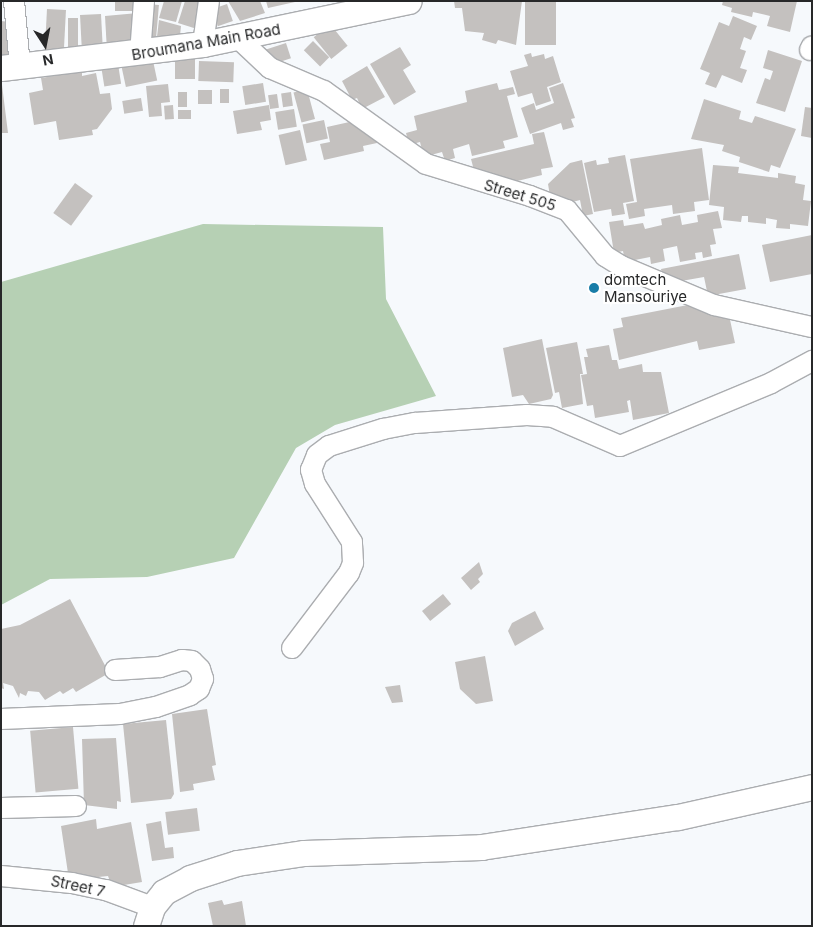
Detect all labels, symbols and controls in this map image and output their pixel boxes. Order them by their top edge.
north arrow [20,20,70,70]
street label: Broumana Main Road [130,20,282,64]
text: N [41,51,55,70]
street label: Street 505 [482,176,558,214]
place label: domtech Mansouriye [604,270,687,305]
marker: domtech Mansouriye [588,282,600,294]
street label: Street 7 [49,871,107,901]

